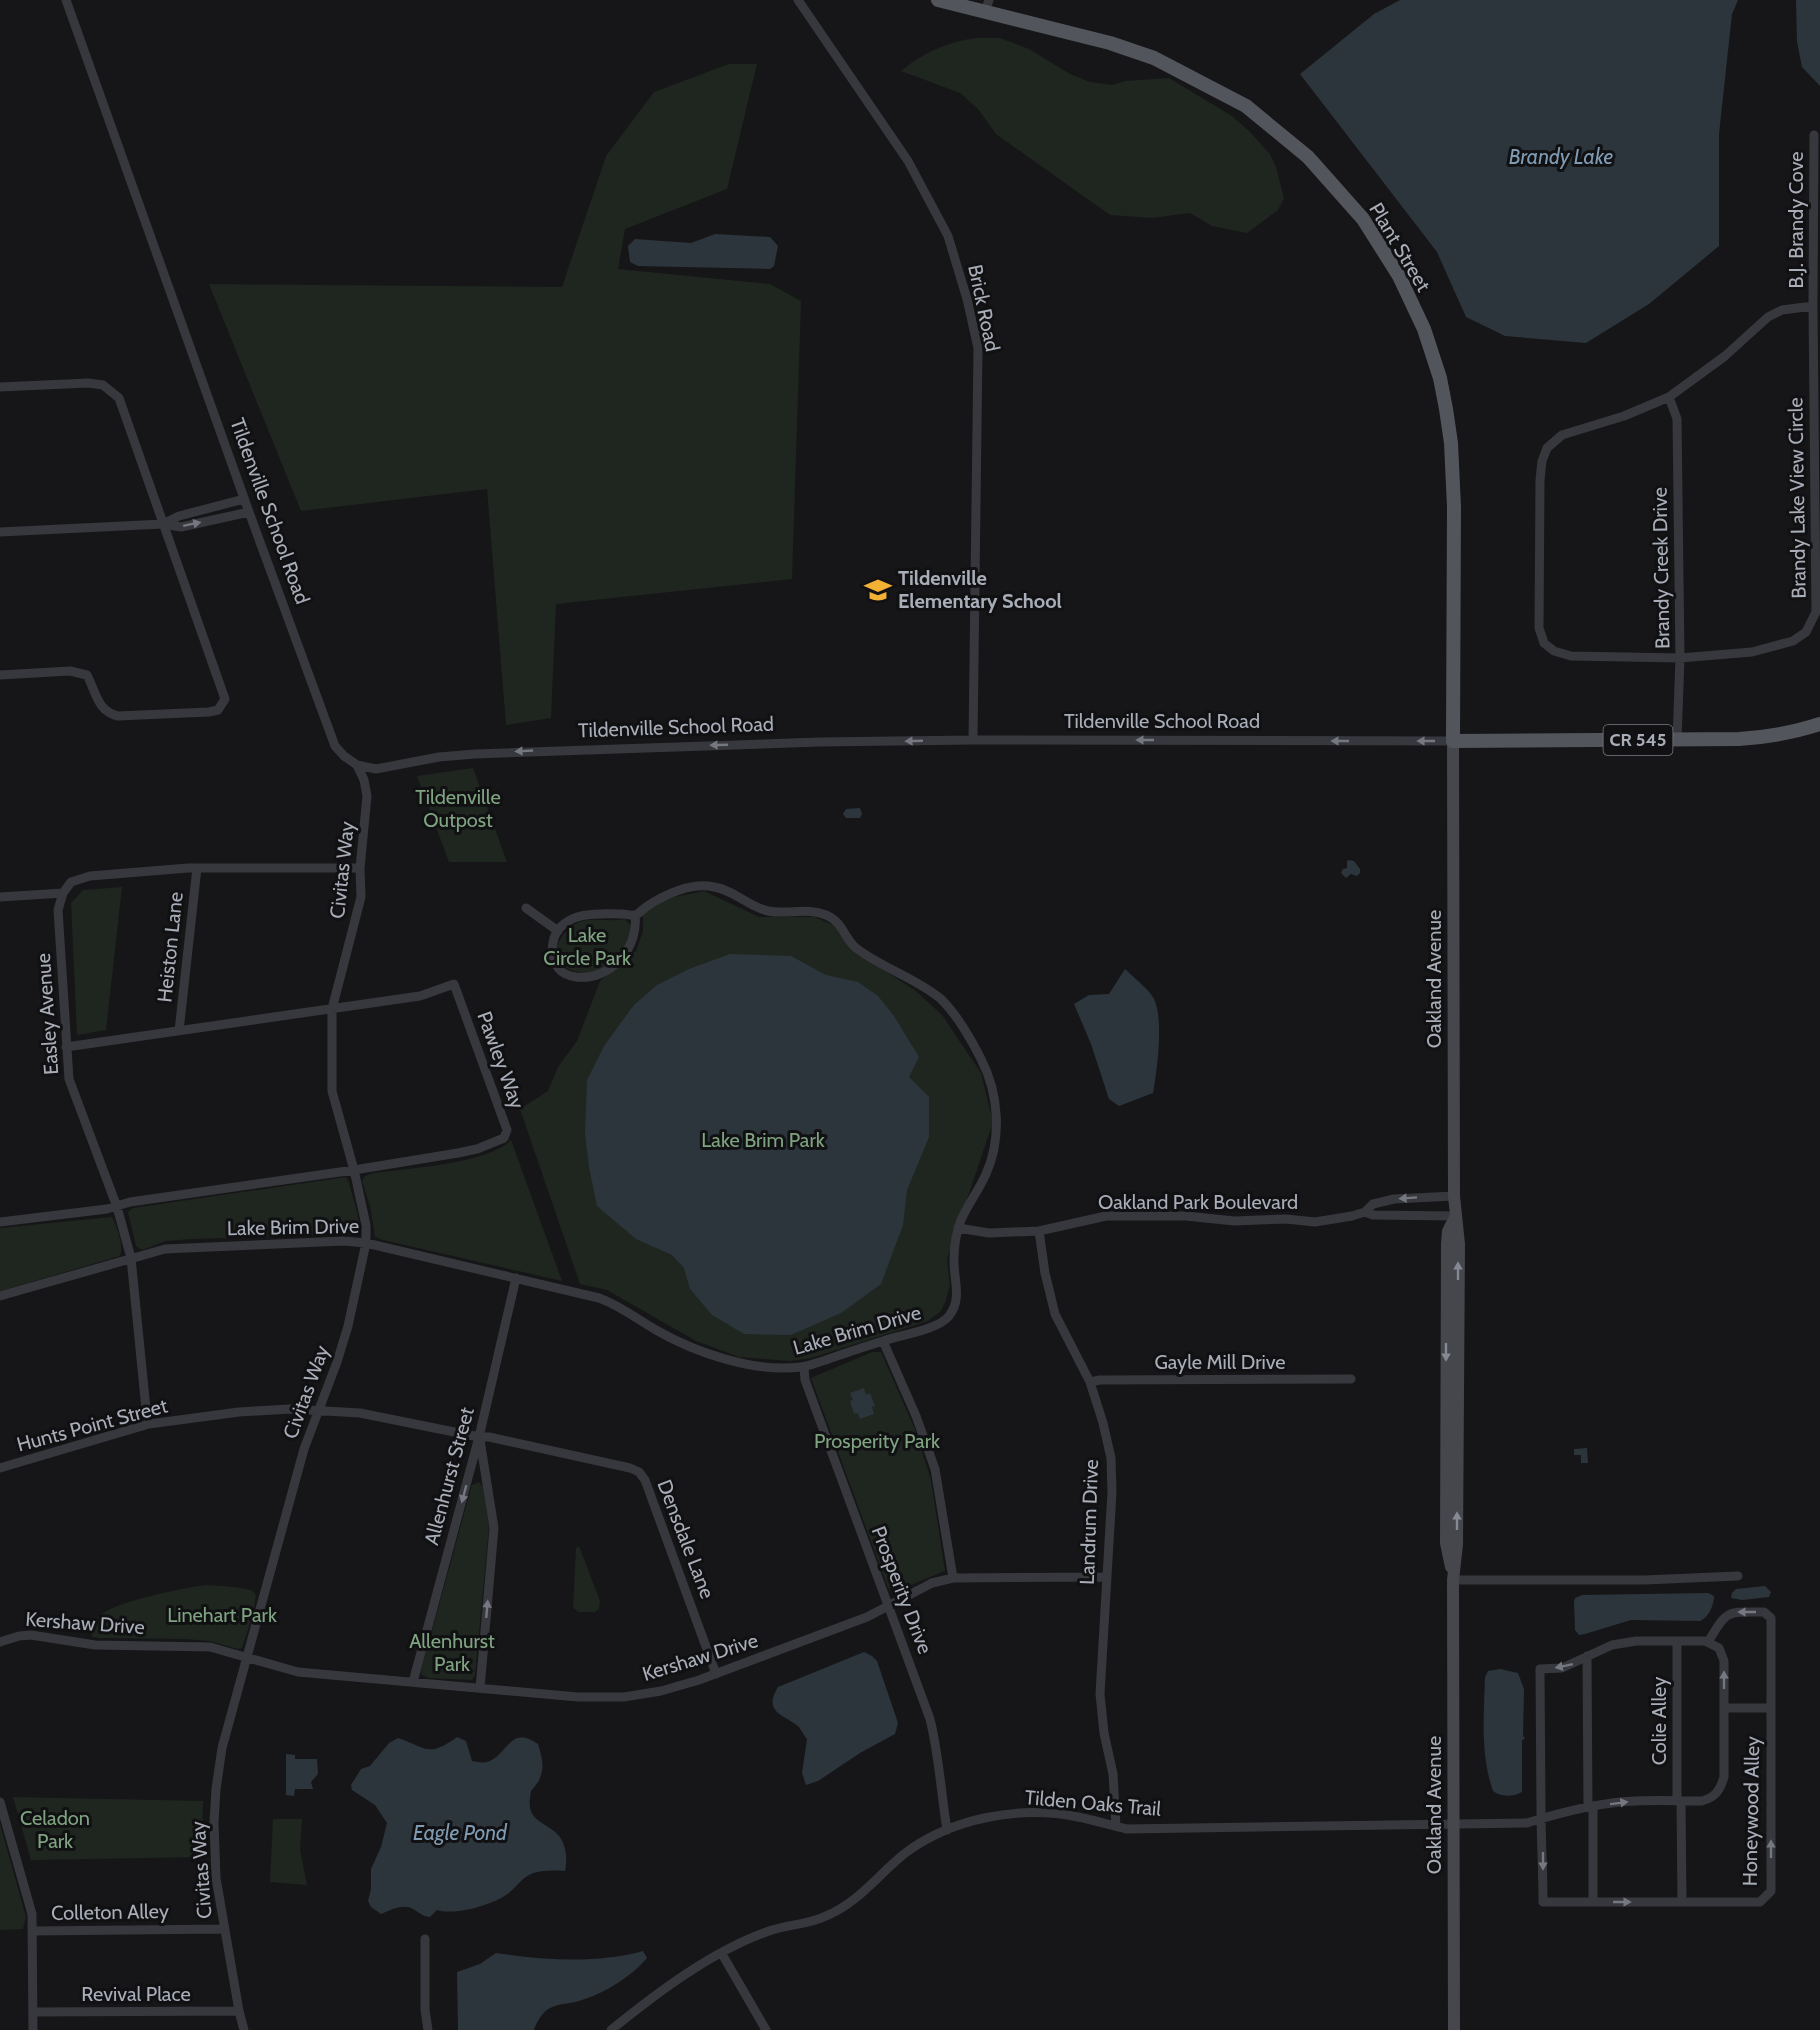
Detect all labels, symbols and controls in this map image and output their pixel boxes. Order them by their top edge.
water label: Brandy Lake [1509,144,1614,169]
street label: B.J. Brandy Cove [1784,151,1808,289]
street label: Plant Street [1364,198,1436,296]
street label: Brick Road [963,262,1005,354]
street label: Brandy Lake View Circle [1783,397,1811,599]
street label: Tildenville School Road [225,415,315,607]
street label: Brandy Creek Drive [1648,487,1674,649]
one-way arrow [183,519,202,529]
place label: Tildenville Elementary School [898,566,1062,613]
school or university icon: Tildenville Elementary School [863,575,893,605]
street label: Tildenville School Road [1064,709,1260,733]
street label: Tildenville School Road [578,712,774,742]
road number: CR 545 [1604,725,1672,755]
one-way arrow [1136,735,1155,745]
one-way arrow [1331,736,1350,746]
one-way arrow [1417,736,1436,746]
one-way arrow [905,737,924,746]
one-way arrow [710,740,729,750]
one-way arrow [515,747,534,756]
park label: Tildenville Outpost [415,785,501,832]
street label: Civitas Way [325,820,359,920]
street label: Heiston Lane [152,891,188,1003]
street label: Oakland Avenue [1422,910,1446,1048]
park label: Lake Circle Park [543,923,631,970]
street label: Easley Avenue [31,952,63,1076]
street label: Pawley Way [472,1008,530,1112]
park label: Lake Brim Park [701,1128,825,1152]
street label: Oakland Park Boulevard [1098,1190,1298,1214]
one-way arrow [1398,1194,1417,1203]
street label: Lake Brim Drive [227,1214,359,1240]
one-way arrow [1453,1262,1463,1281]
street label: Lake Brim Drive [790,1300,924,1360]
street label: Civitas Way [278,1342,334,1442]
one-way arrow [1441,1343,1451,1362]
street label: Gayle Mill Drive [1154,1350,1286,1374]
street label: Hunts Point Street [14,1393,170,1457]
street label: Allenhurst Street [419,1404,479,1547]
park label: Prosperity Park [814,1429,940,1453]
street label: Landrum Drive [1075,1459,1103,1585]
street label: Densdale Lane [652,1476,720,1602]
one-way arrow [458,1485,468,1503]
one-way arrow [1452,1512,1462,1531]
street label: Prosperity Drive [867,1523,937,1657]
one-way arrow [482,1599,492,1618]
park label: Linehart Park [167,1603,277,1627]
street label: Kershaw Drive [25,1607,145,1639]
one-way arrow [1737,1607,1756,1617]
street label: Kershaw Drive [639,1628,761,1686]
park label: Allenhurst Park [409,1629,495,1676]
one-way arrow [1554,1662,1573,1671]
one-way arrow [1719,1670,1729,1689]
street label: Colie Alley [1647,1677,1671,1765]
street label: Oakland Avenue [1422,1736,1446,1874]
street label: Honeywood Alley [1738,1736,1764,1886]
street label: Tilden Oaks Trail [1024,1785,1162,1821]
one-way arrow [1609,1798,1628,1807]
park label: Celadon Park [20,1806,90,1853]
street label: Civitas Way [186,1820,216,1920]
water label: Eagle Pond [413,1820,508,1845]
one-way arrow [1766,1840,1776,1859]
one-way arrow [1538,1851,1548,1870]
one-way arrow [1613,1897,1632,1907]
street label: Colleton Alley [51,1899,169,1925]
street label: Revival Place [81,1982,191,2006]

